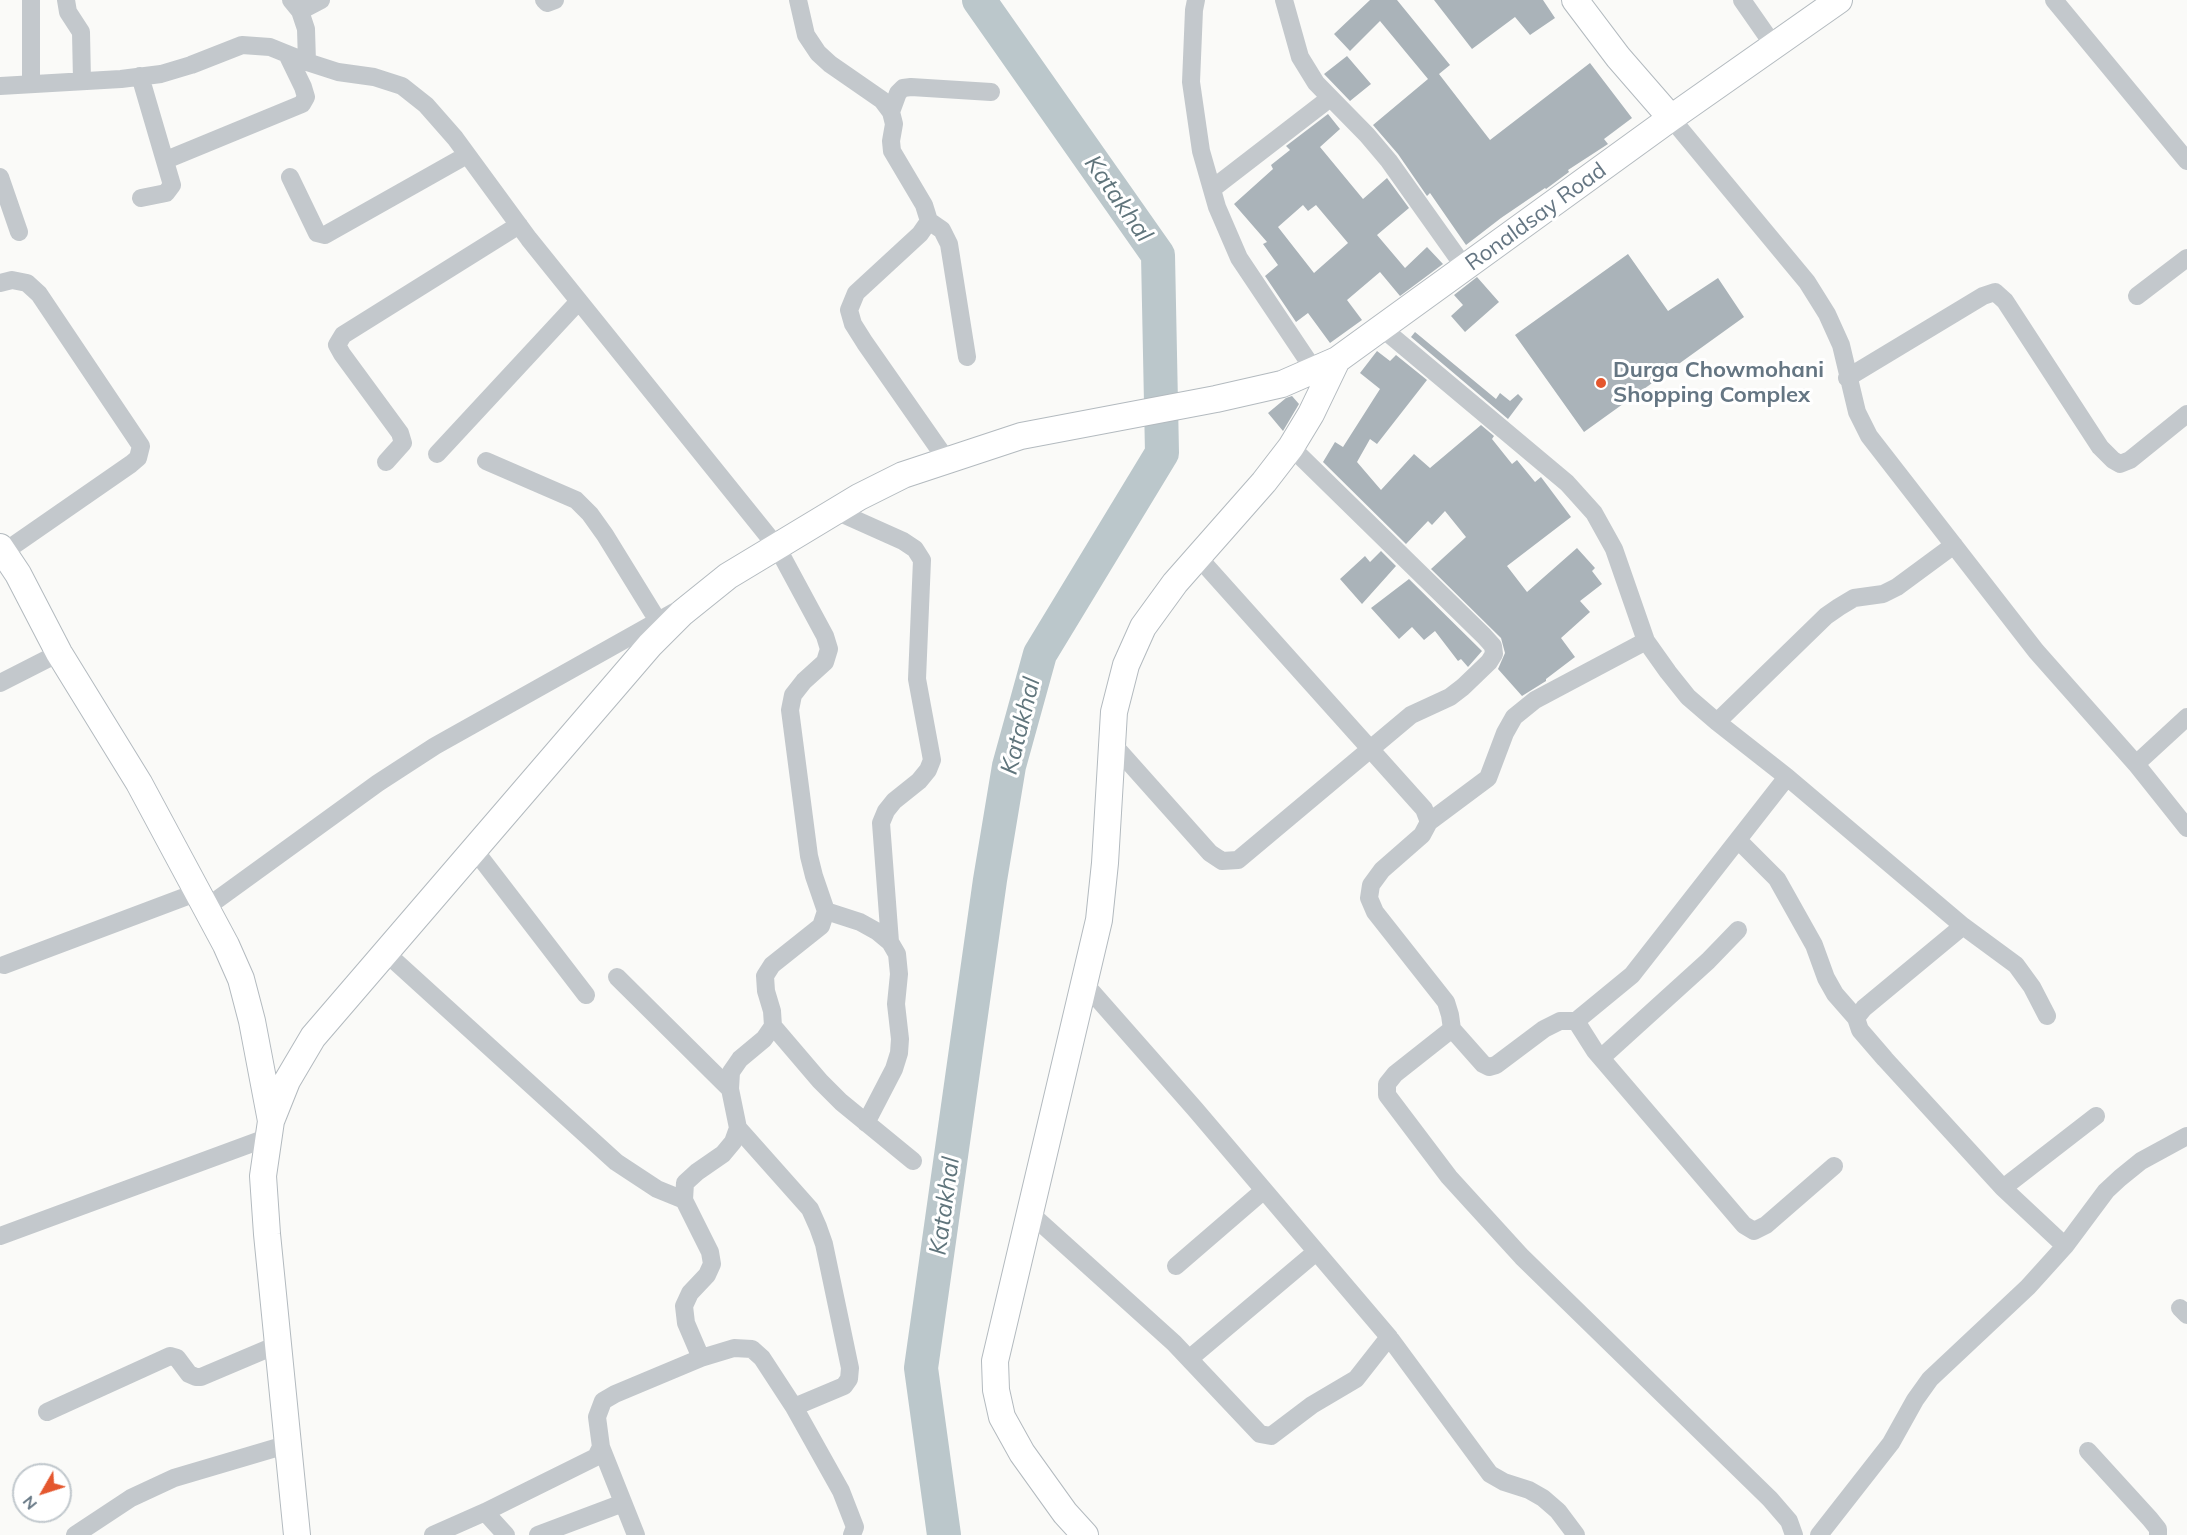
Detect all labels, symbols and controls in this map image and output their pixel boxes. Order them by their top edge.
water label: Katakhal [1078,150,1158,248]
street label: Ronaldsay Road [1461,157,1611,277]
place label: Durga Chowmohani Shopping Complex [1613,357,1824,408]
marker: Durga Chowmohani Shopping Complex [1594,376,1608,390]
water label: Katakhal [995,675,1047,777]
water label: Katakhal [924,1155,966,1257]
north arrow [12,1463,72,1523]
text: N [18,1492,41,1514]

